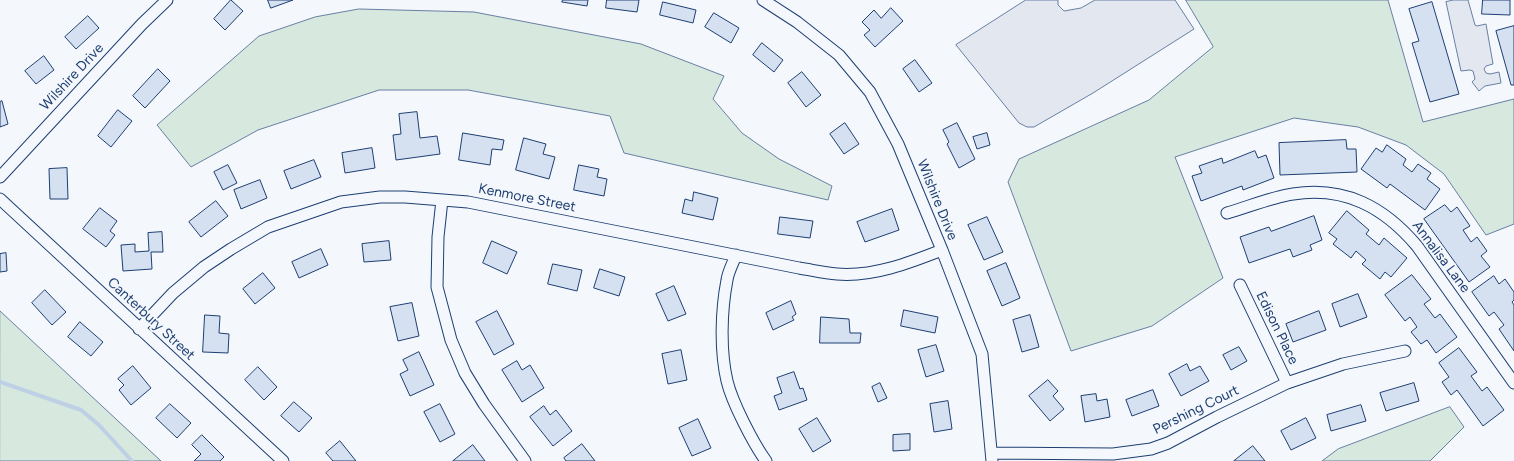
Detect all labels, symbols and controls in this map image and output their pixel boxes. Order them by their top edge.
street label: Wilshire Drive [37,40,107,114]
street label: Wilshire Drive [913,157,961,243]
street label: Kenmore Street [477,180,577,216]
street label: Annalisa Lane [1409,218,1473,296]
street label: Canterbury Street [104,274,198,364]
street label: Edison Place [1252,289,1302,367]
street label: Pershing Court [1150,382,1242,438]

